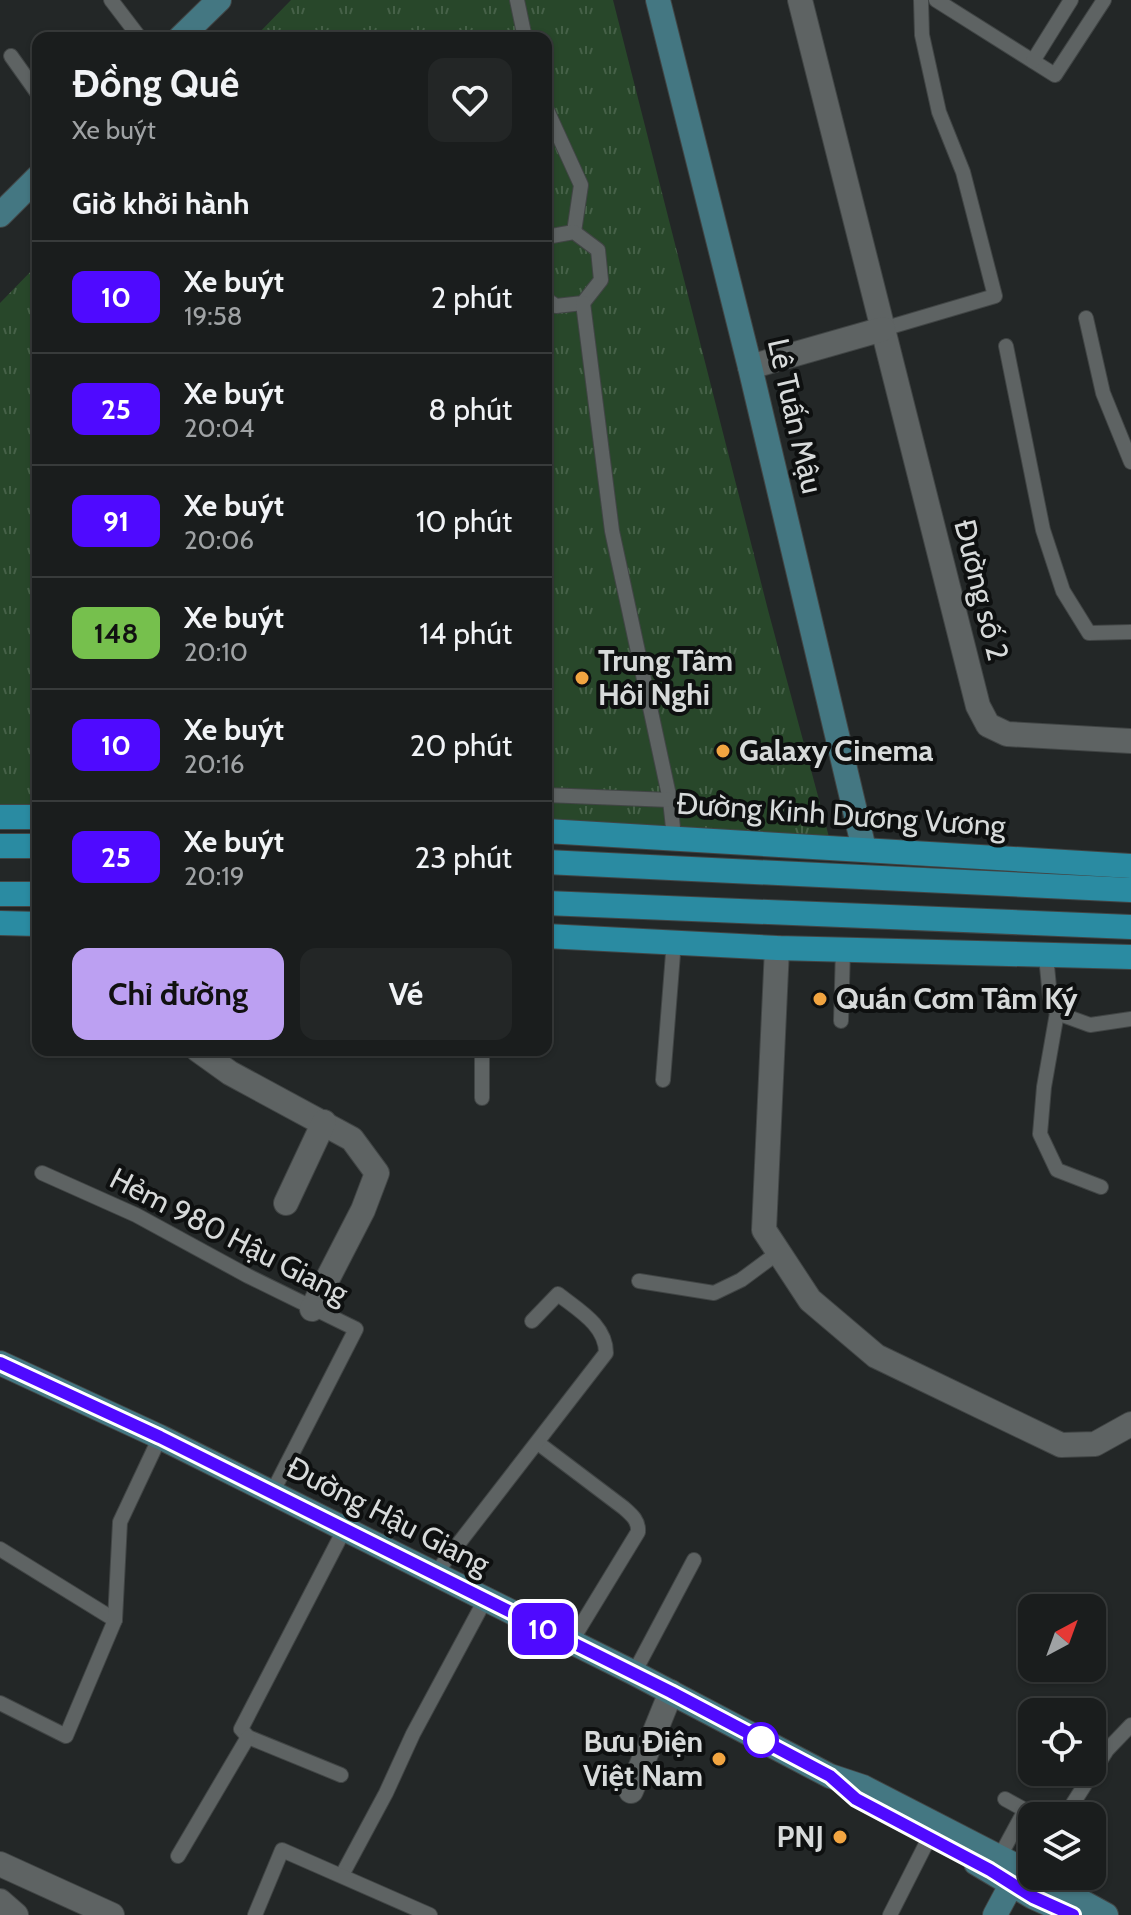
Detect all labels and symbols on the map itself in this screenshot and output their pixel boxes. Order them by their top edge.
street label: Lê Tuấn Mậu [760,335,831,497]
street label: Đường số 2 [946,516,1017,664]
place label: Trung Tâm Hôi Nghi [598,642,733,713]
marker: Trung Tâm Hôi Nghi [573,669,591,687]
place label: Galaxy Cinema [739,732,933,769]
marker: Galaxy Cinema [714,742,732,760]
street label: Đường Kinh Dương Vương [675,785,1008,845]
place label: Quán Cơm Tâm Ký [836,980,1079,1017]
marker: Quán Cơm Tâm Ký [811,990,829,1008]
street label: Hẻm 980 Hậu Giang [104,1160,355,1312]
street label: Đường Hậu Giang [281,1449,497,1583]
north arrow [1018,1594,1106,1682]
line badge: 10 [507,1603,579,1655]
place label: Bưu Điện Việt Nam [583,1723,703,1794]
unlabelled marker [744,1723,778,1757]
marker: Bưu Điện Việt Nam [710,1750,728,1768]
place label: PNJ [776,1818,824,1855]
marker: PNJ [831,1828,849,1846]

